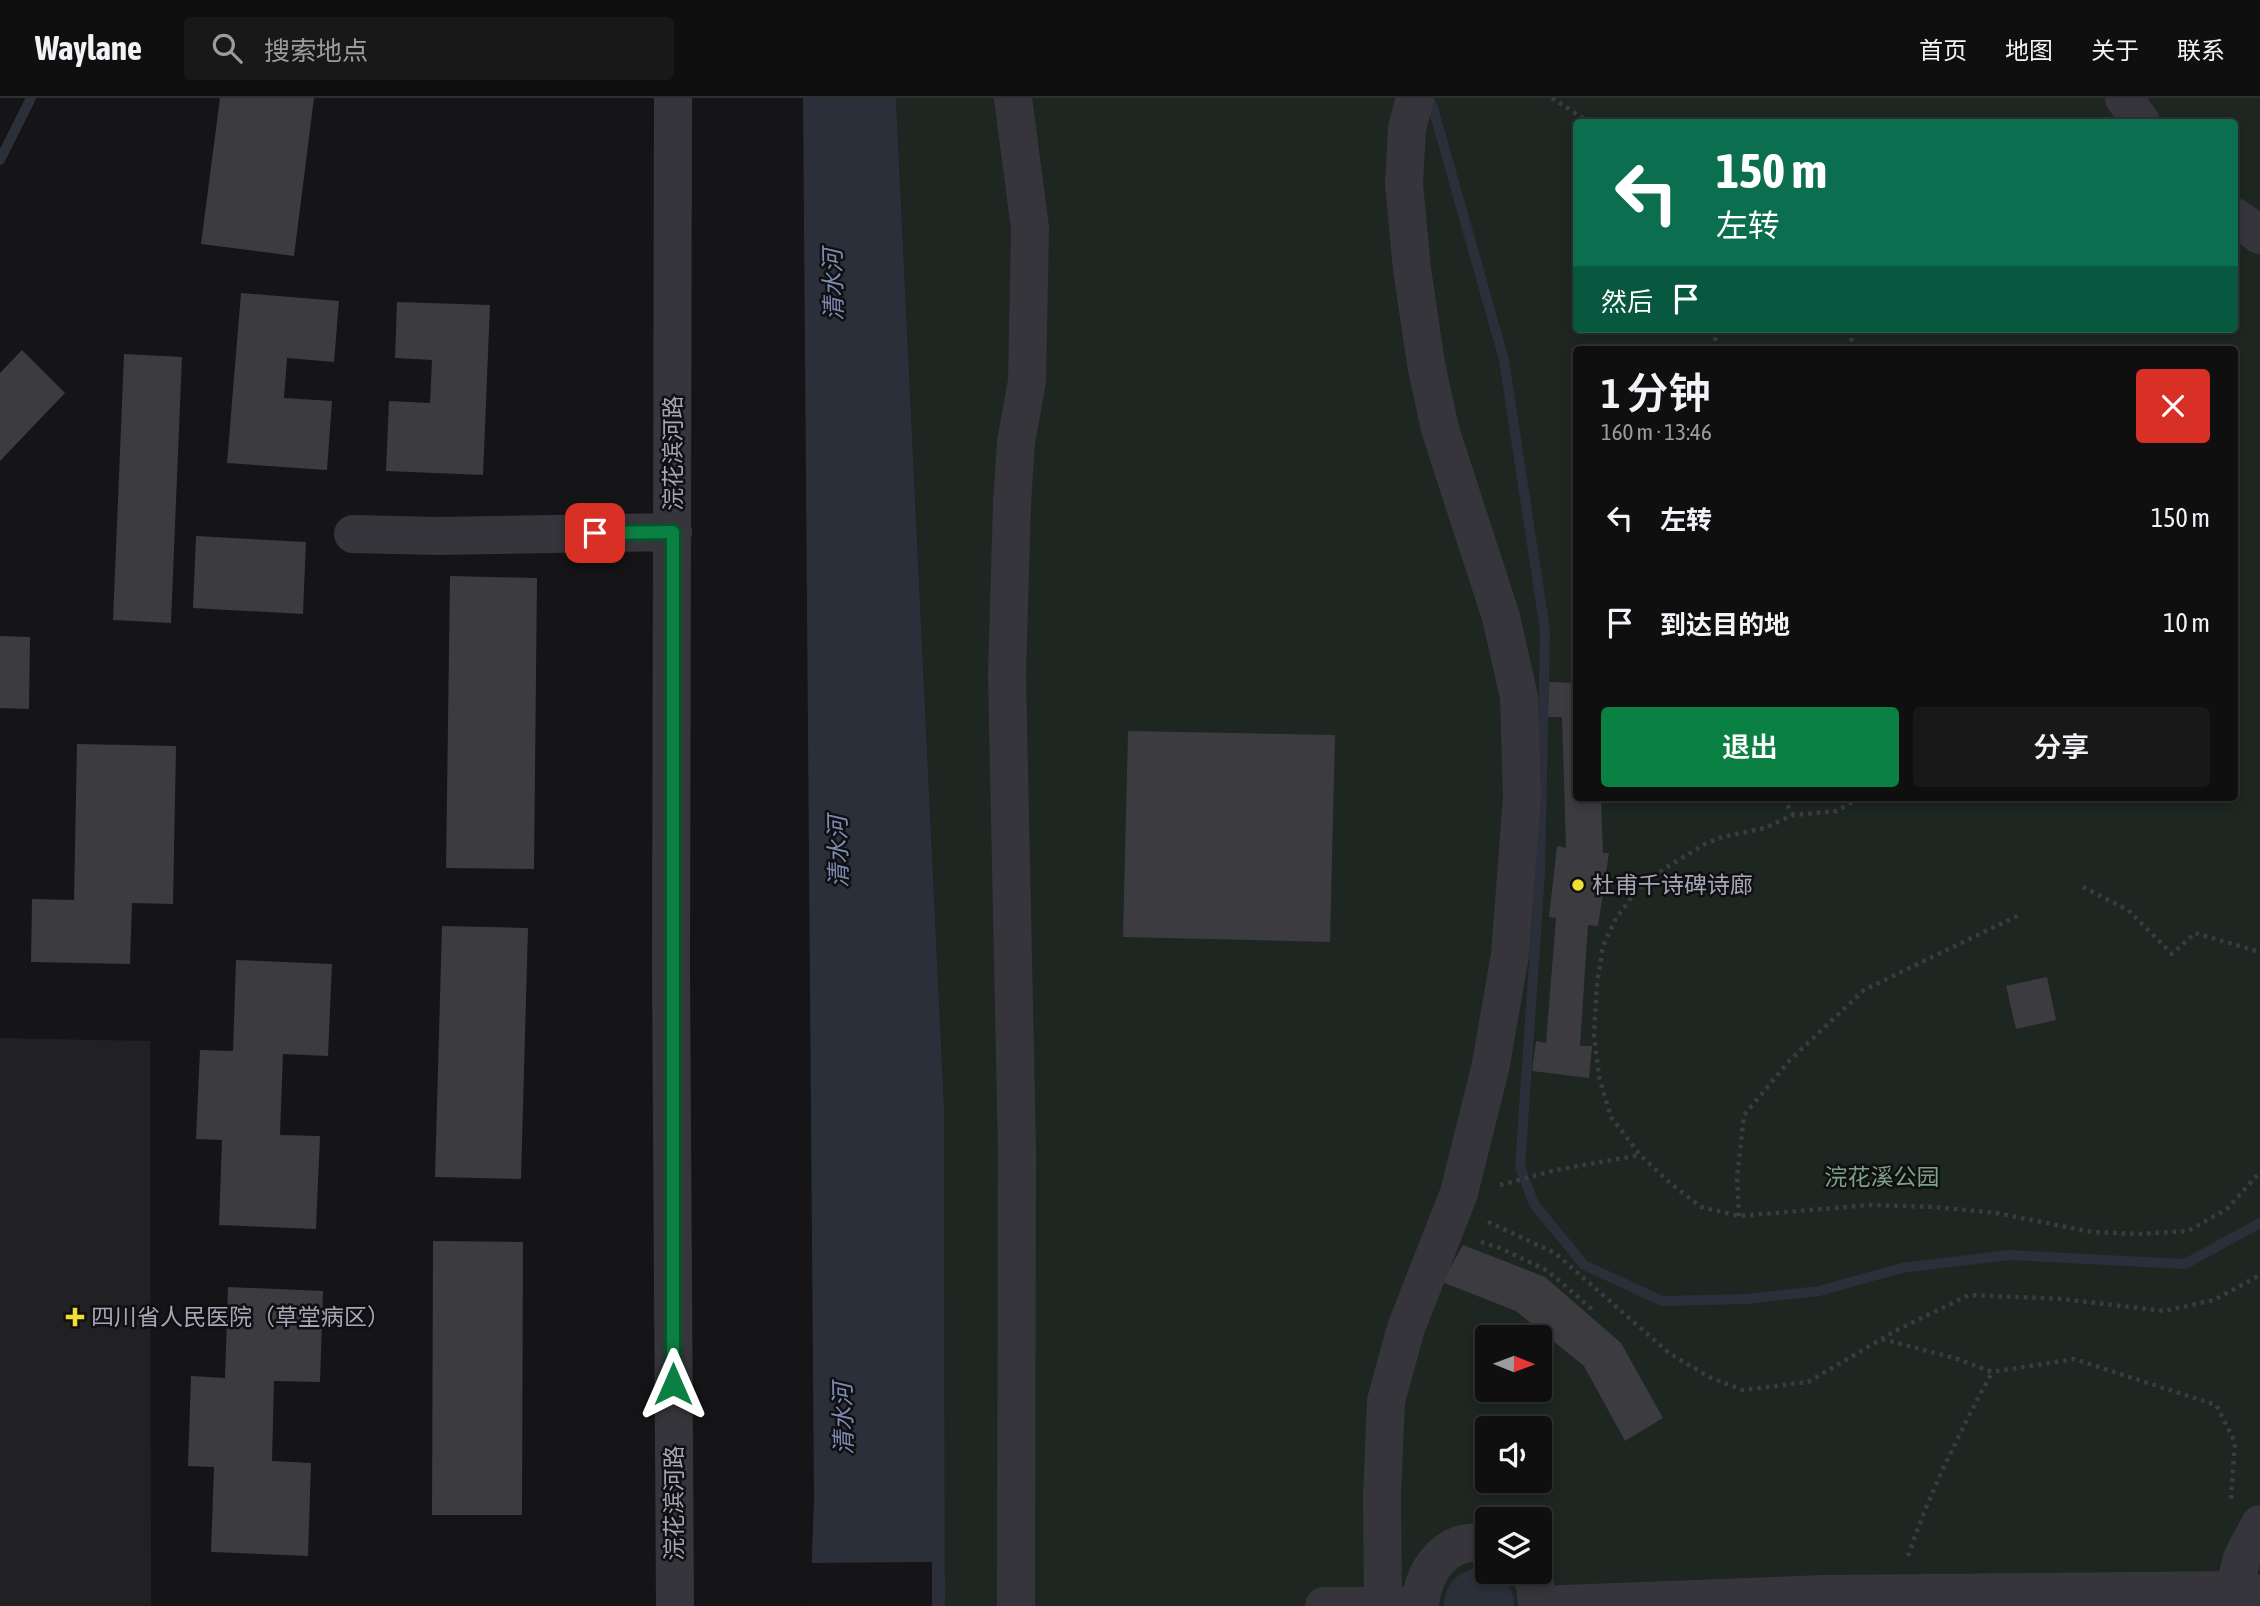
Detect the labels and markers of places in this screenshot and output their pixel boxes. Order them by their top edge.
pin [565,503,625,563]
place label: 杜甫千诗碑诗廊 [1592,872,1753,898]
marker: 杜甫千诗碑诗廊 [1570,877,1586,893]
place label: 四川省人民医院（草堂病区） [91,1304,390,1330]
marker: 四川省人民医院（草堂病区） [65,1307,85,1327]

